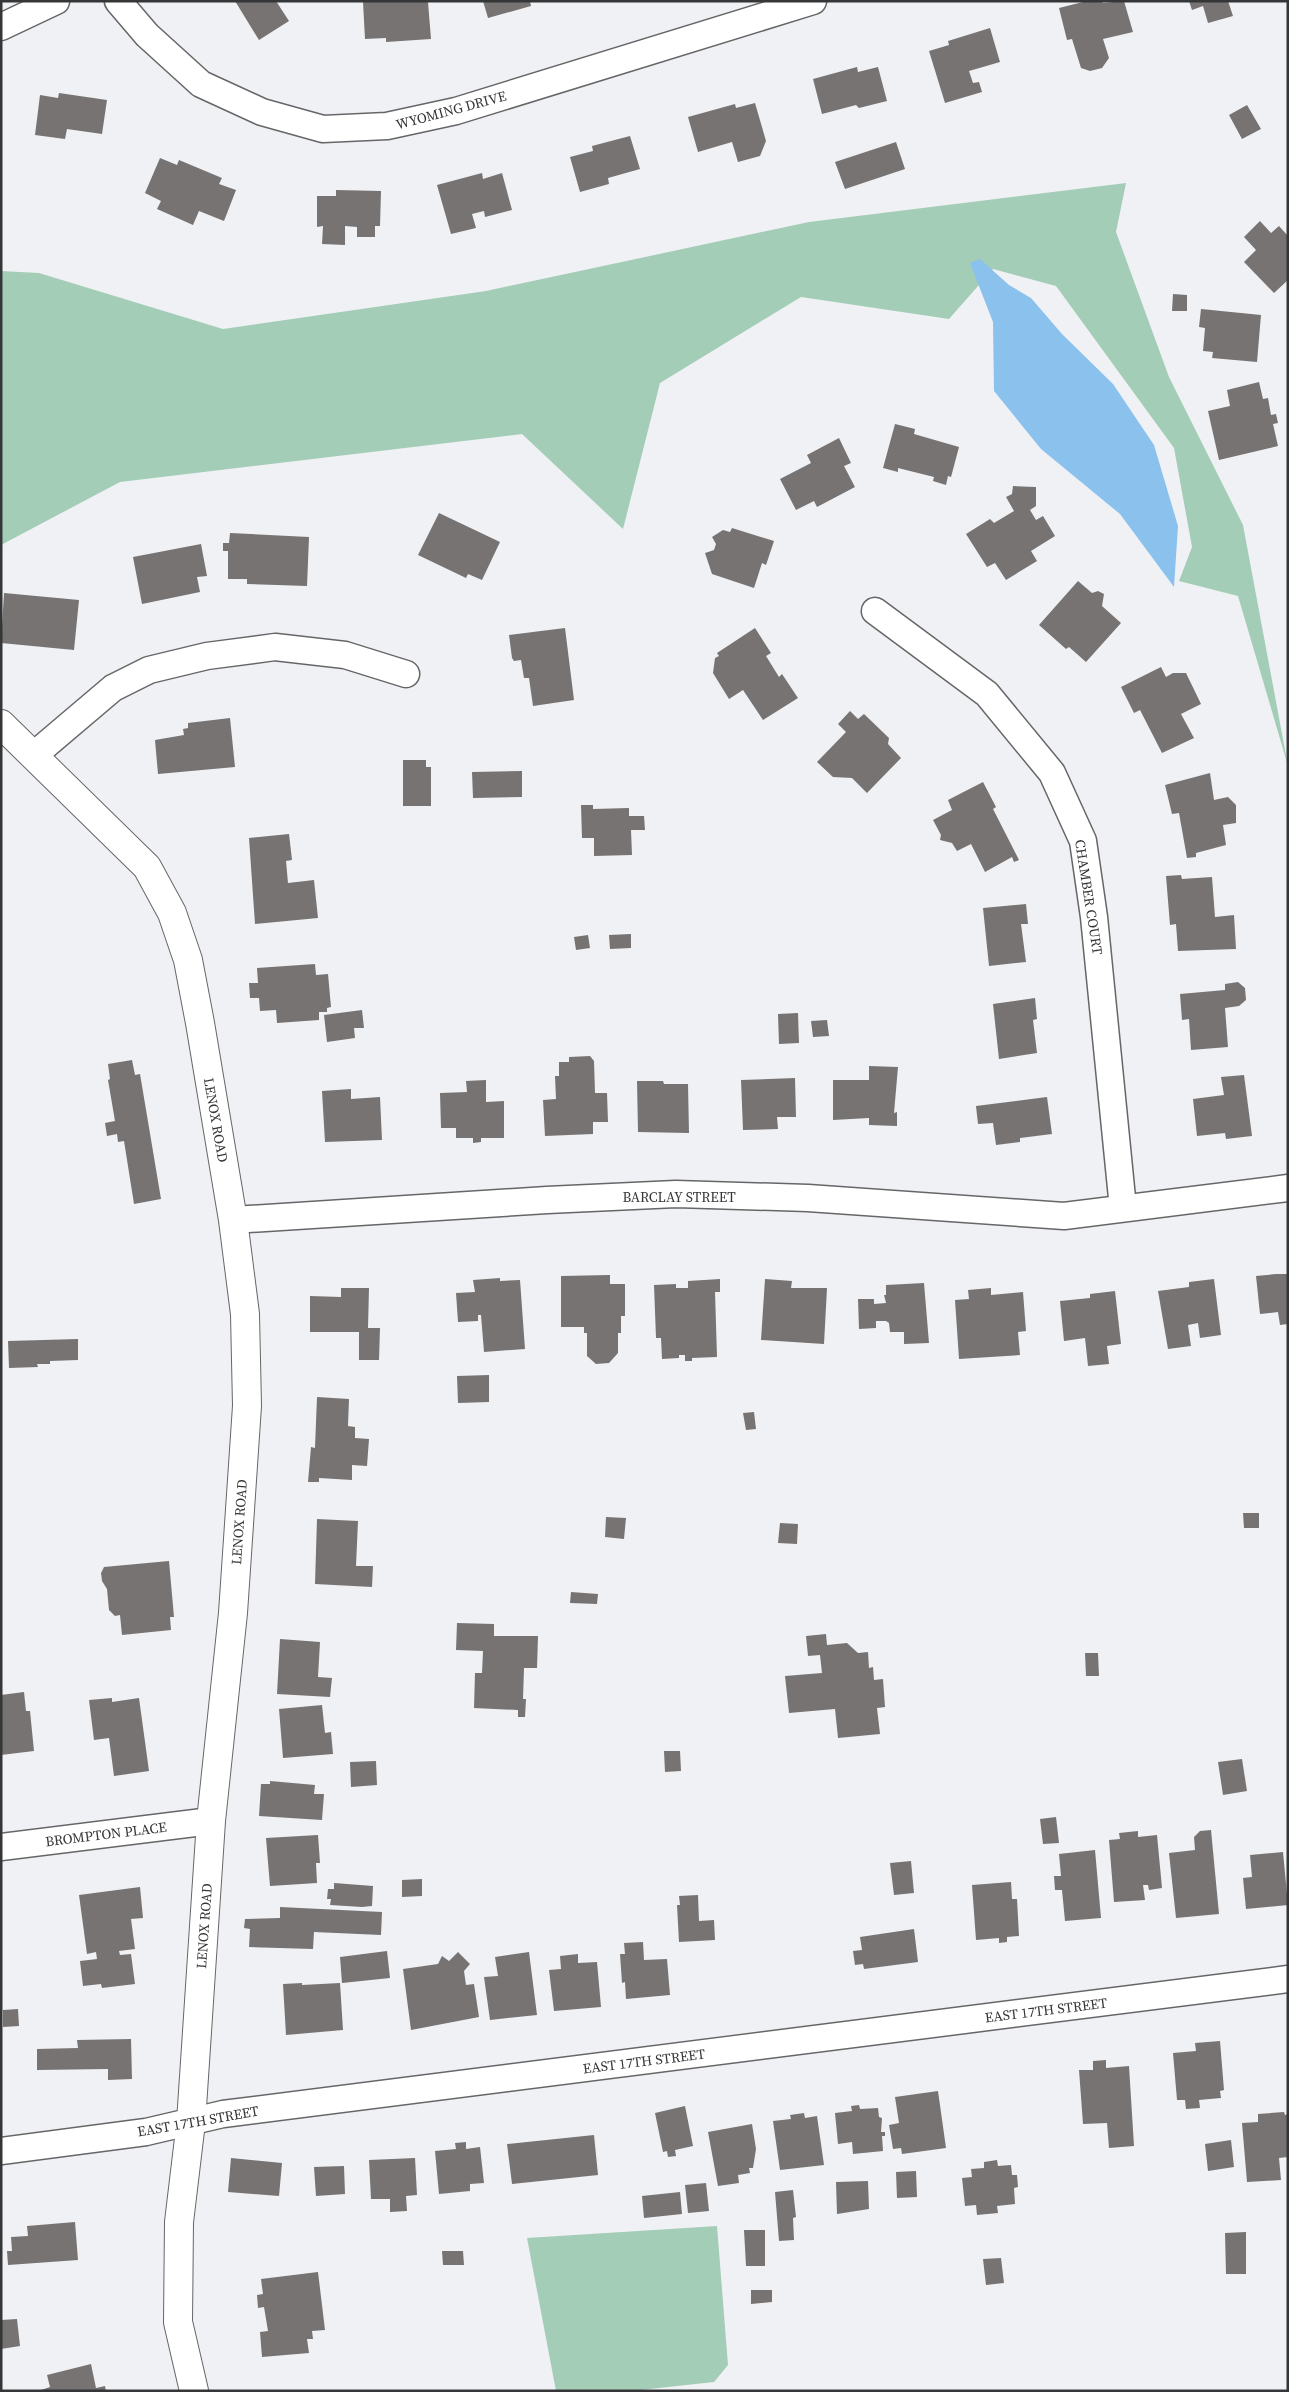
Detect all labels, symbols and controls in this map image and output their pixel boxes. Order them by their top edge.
street label: WYOMING DRIVE [394,86,508,134]
street label: CHAMBER COURT [1070,838,1108,957]
street label: LENOX ROAD [199,1076,233,1164]
street label: BARCLAY STREET [622,1187,736,1207]
street label: LENOX ROAD [226,1479,252,1565]
street label: BROMPTON PLACE [44,1817,168,1851]
street label: LENOX ROAD [191,1883,217,1969]
street label: EAST 17TH STREET [984,1993,1109,2027]
street label: EAST 17TH STREET [582,2044,707,2078]
street label: EAST 17TH STREET [136,2100,261,2142]

